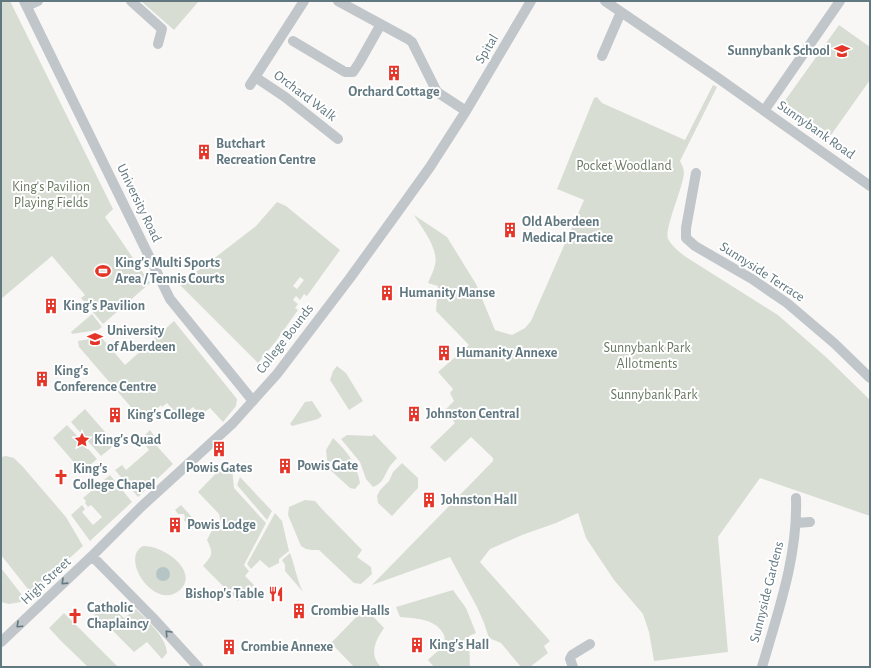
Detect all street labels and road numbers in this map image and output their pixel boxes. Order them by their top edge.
street label: Spital [473,32,501,66]
street label: Orchard Walk [271,68,339,124]
street label: Sunnybank Road [775,98,857,162]
street label: University Road [114,162,164,244]
street label: Sunnyside Terrace [717,239,807,305]
street label: College Bounds [254,302,316,376]
street label: Sunnyside Gardens [748,540,786,644]
street label: High Street [18,554,74,607]

